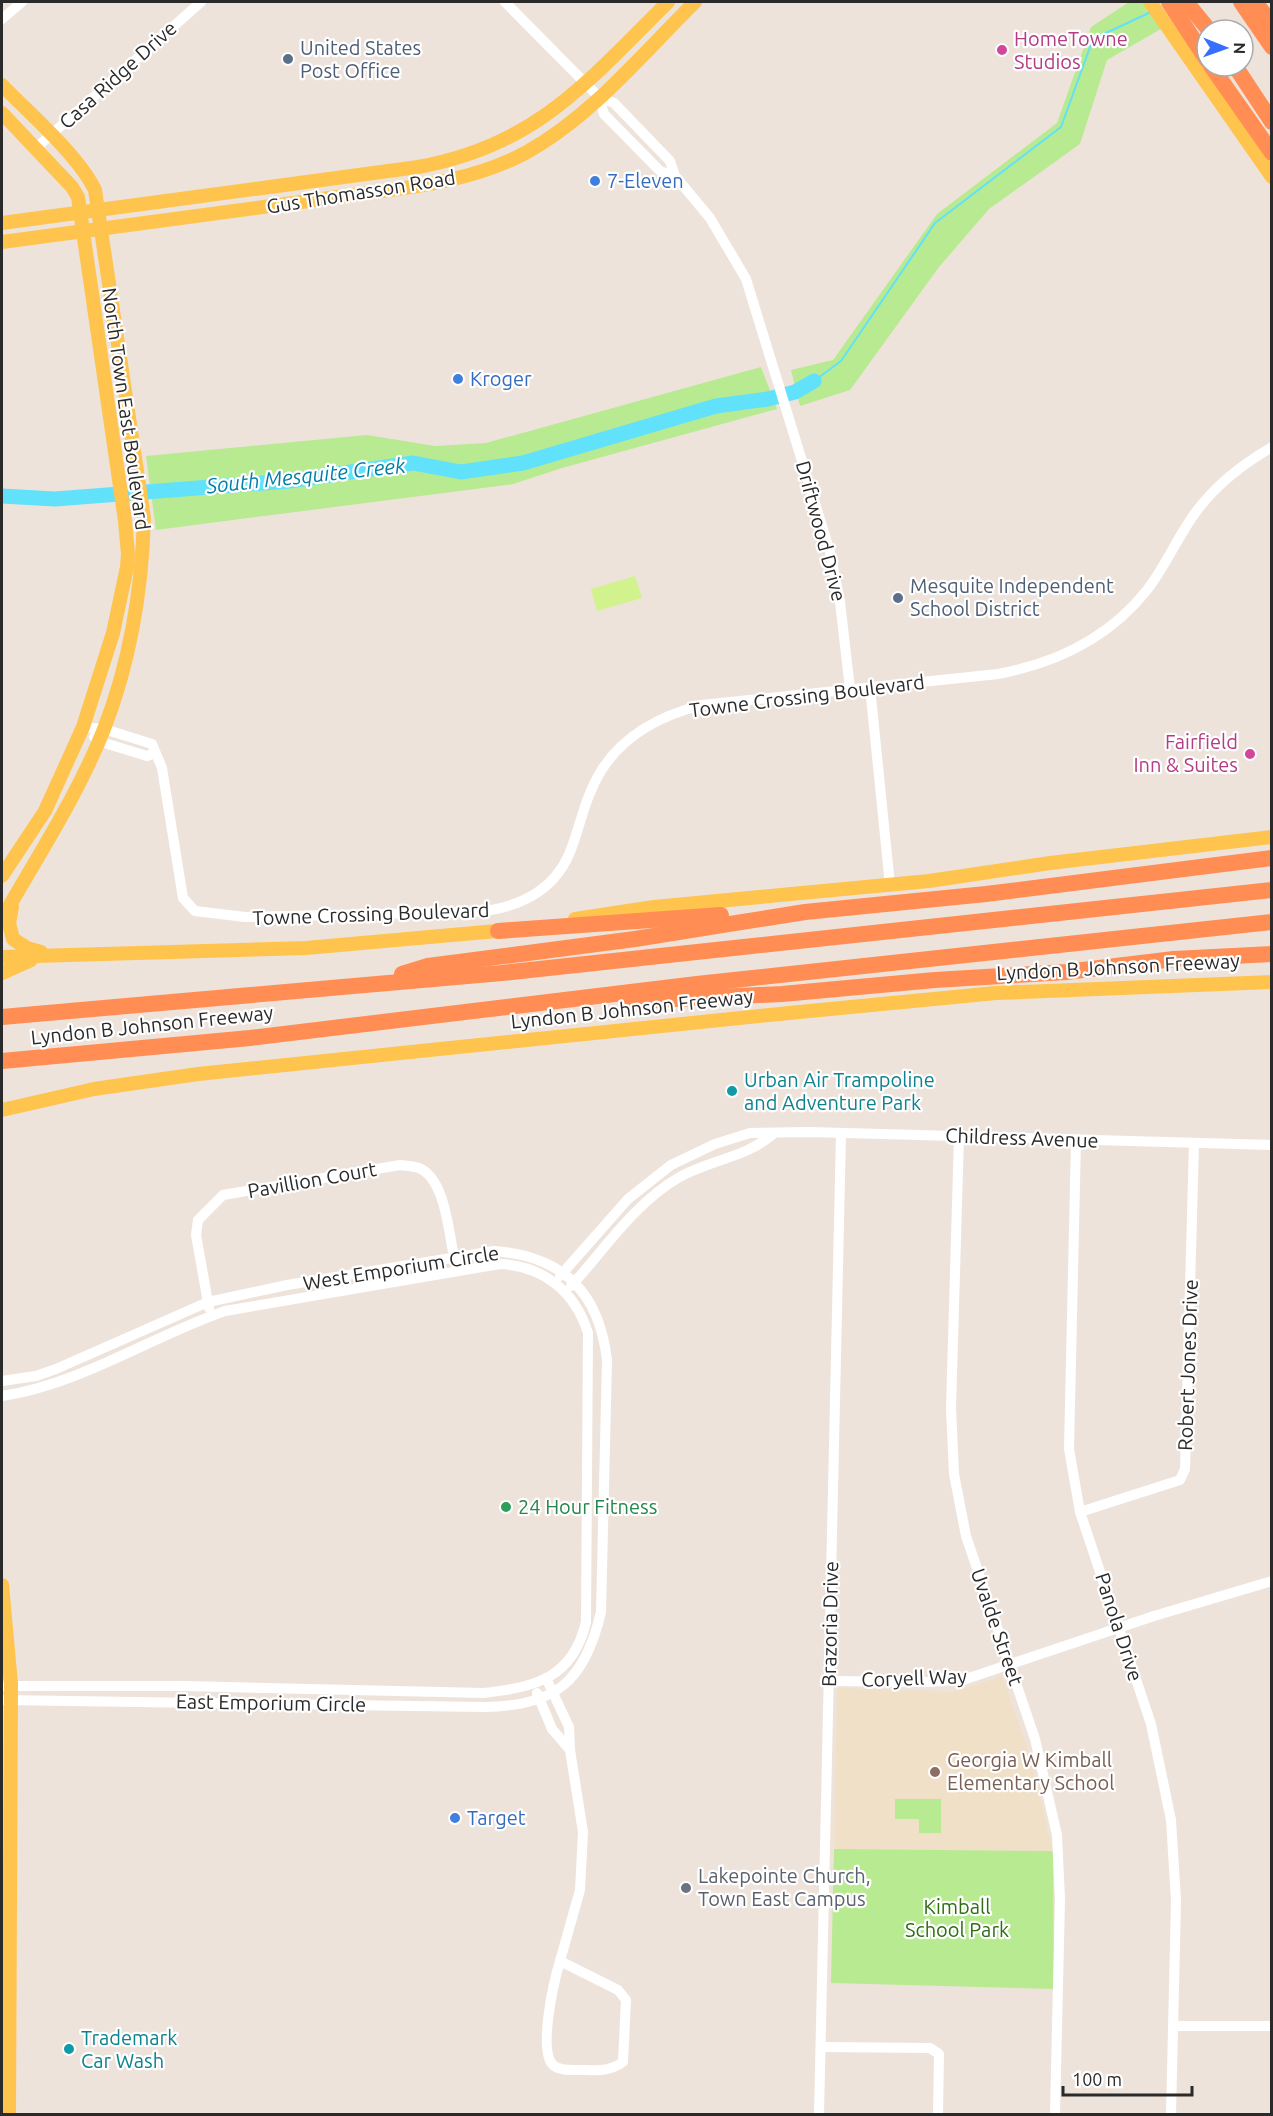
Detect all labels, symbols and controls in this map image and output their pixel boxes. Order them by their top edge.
street label: Casa Ridge Drive [54,16,181,133]
north arrow [1195,18,1255,78]
place label: HomeTowne Studios [1014,27,1128,73]
place label: United States Post Office [300,36,421,82]
text: N [1231,42,1249,54]
marker: HomeTowne Studios [995,43,1009,57]
marker: United States Post Office [281,52,295,66]
street label: Gus Thomasson Road [265,165,457,218]
place label: 7-Eleven [607,169,684,192]
marker: 7-Eleven [588,174,602,188]
street label: North Town East Boulevard [98,286,155,532]
place label: Kroger [470,367,532,390]
marker: Kroger [451,372,465,386]
water label: South Mesquite Creek [204,453,407,497]
street label: Driftwood Drive [792,458,851,604]
place label: Mesquite Independent School District [910,574,1114,620]
marker: Mesquite Independent School District [891,591,905,605]
street label: Towne Crossing Boulevard [688,670,926,721]
place label: Fairfield Inn & Suites [1134,730,1238,776]
marker: Fairfield Inn & Suites [1243,747,1257,761]
street label: Towne Crossing Boulevard [252,898,490,929]
street label: Lyndon B Johnson Freeway [996,949,1241,984]
street label: Lyndon B Johnson Freeway [510,984,755,1033]
street label: Lyndon B Johnson Freeway [30,1000,275,1049]
place label: Urban Air Trampoline and Adventure Park [744,1068,935,1114]
marker: Urban Air Trampoline and Adventure Park [725,1084,739,1098]
street label: Childress Avenue [945,1123,1099,1152]
street label: Pavillion Court [246,1157,378,1202]
street label: West Emporium Circle [301,1241,501,1294]
street label: Robert Jones Drive [1173,1279,1202,1451]
place label: 24 Hour Fitness [518,1495,657,1518]
marker: 24 Hour Fitness [499,1500,513,1514]
street label: Brazoria Drive [817,1561,842,1687]
street label: Uvalde Street [967,1565,1028,1688]
street label: Panola Drive [1091,1570,1148,1684]
street label: Coryell Way [861,1664,968,1691]
street label: East Emporium Circle [176,1689,366,1716]
place label: Georgia W Kimball Elementary School [947,1748,1114,1794]
marker: Georgia W Kimball Elementary School [928,1765,942,1779]
place label: Target [467,1806,526,1829]
marker: Target [448,1811,462,1825]
place label: Lakepointe Church, Town East Campus [698,1864,871,1910]
marker: Lakepointe Church, Town East Campus [679,1881,693,1895]
park label: Kimball School Park [905,1895,1009,1941]
place label: Trademark Car Wash [81,2026,177,2072]
marker: Trademark Car Wash [62,2042,76,2056]
scale bar [1063,2059,1192,2097]
text: 100 m [1072,2069,1122,2089]

